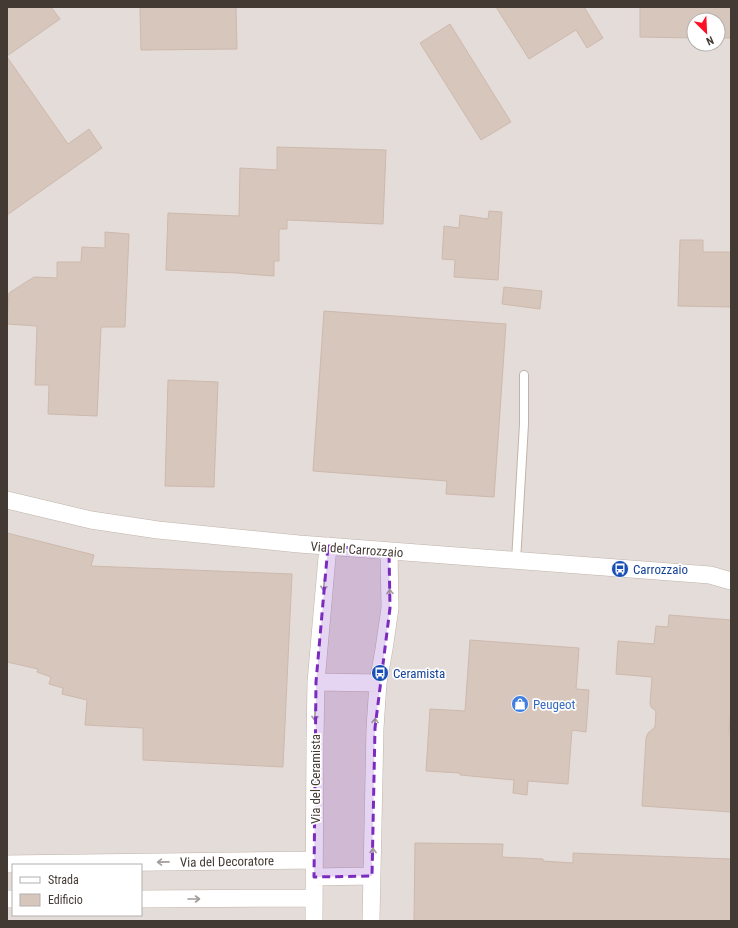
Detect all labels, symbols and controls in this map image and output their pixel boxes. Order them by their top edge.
north arrow [686,12,726,52]
text: N [704,33,716,48]
street label: Via del Carrozzaio [310,539,404,560]
bus stop icon: Carrozzaio [610,559,630,579]
place label: Carrozzaio [633,562,688,577]
one-way arrow [321,578,328,591]
one-way arrow [386,589,394,602]
bus stop icon: Ceramista [370,663,390,683]
place label: Ceramista [393,666,445,681]
shop icon: Peugeot [510,694,530,714]
place label: Peugeot [533,697,576,712]
one-way arrow [312,708,319,721]
one-way arrow [372,718,379,731]
street label: Via del Ceramista [308,734,323,824]
one-way arrow [369,848,376,861]
street label: Via del Decoratore [180,853,274,870]
one-way arrow [157,858,170,866]
legend [12,864,142,916]
text: Strada [48,873,79,887]
text: Edificio [48,893,83,907]
one-way arrow [187,895,200,903]

